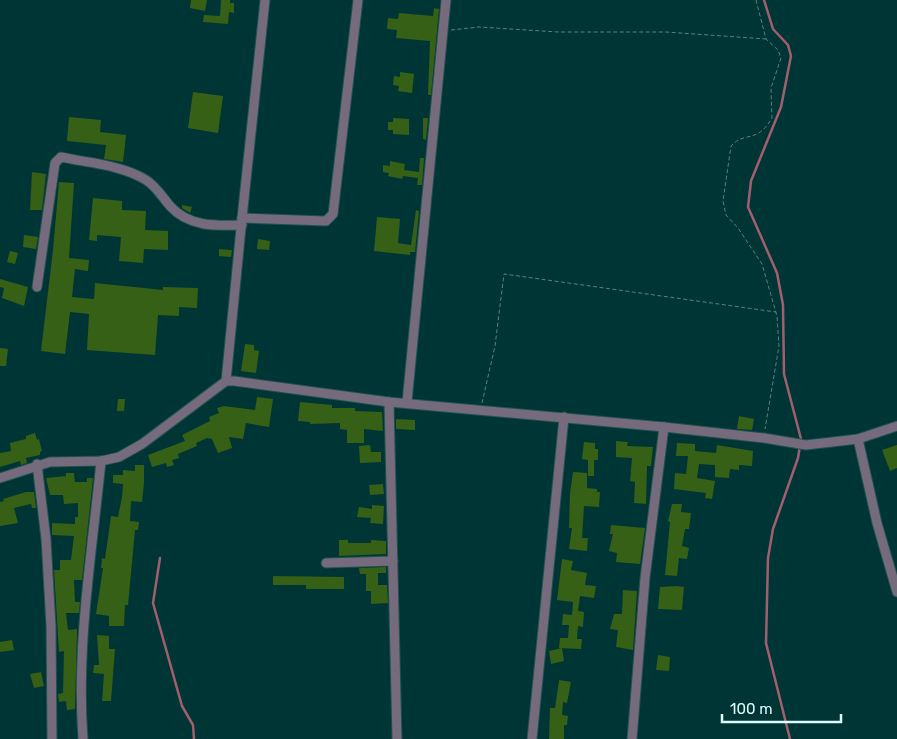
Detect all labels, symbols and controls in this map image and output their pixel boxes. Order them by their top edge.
scale bar [722,692,841,724]
text: 100 m [730,700,772,718]

